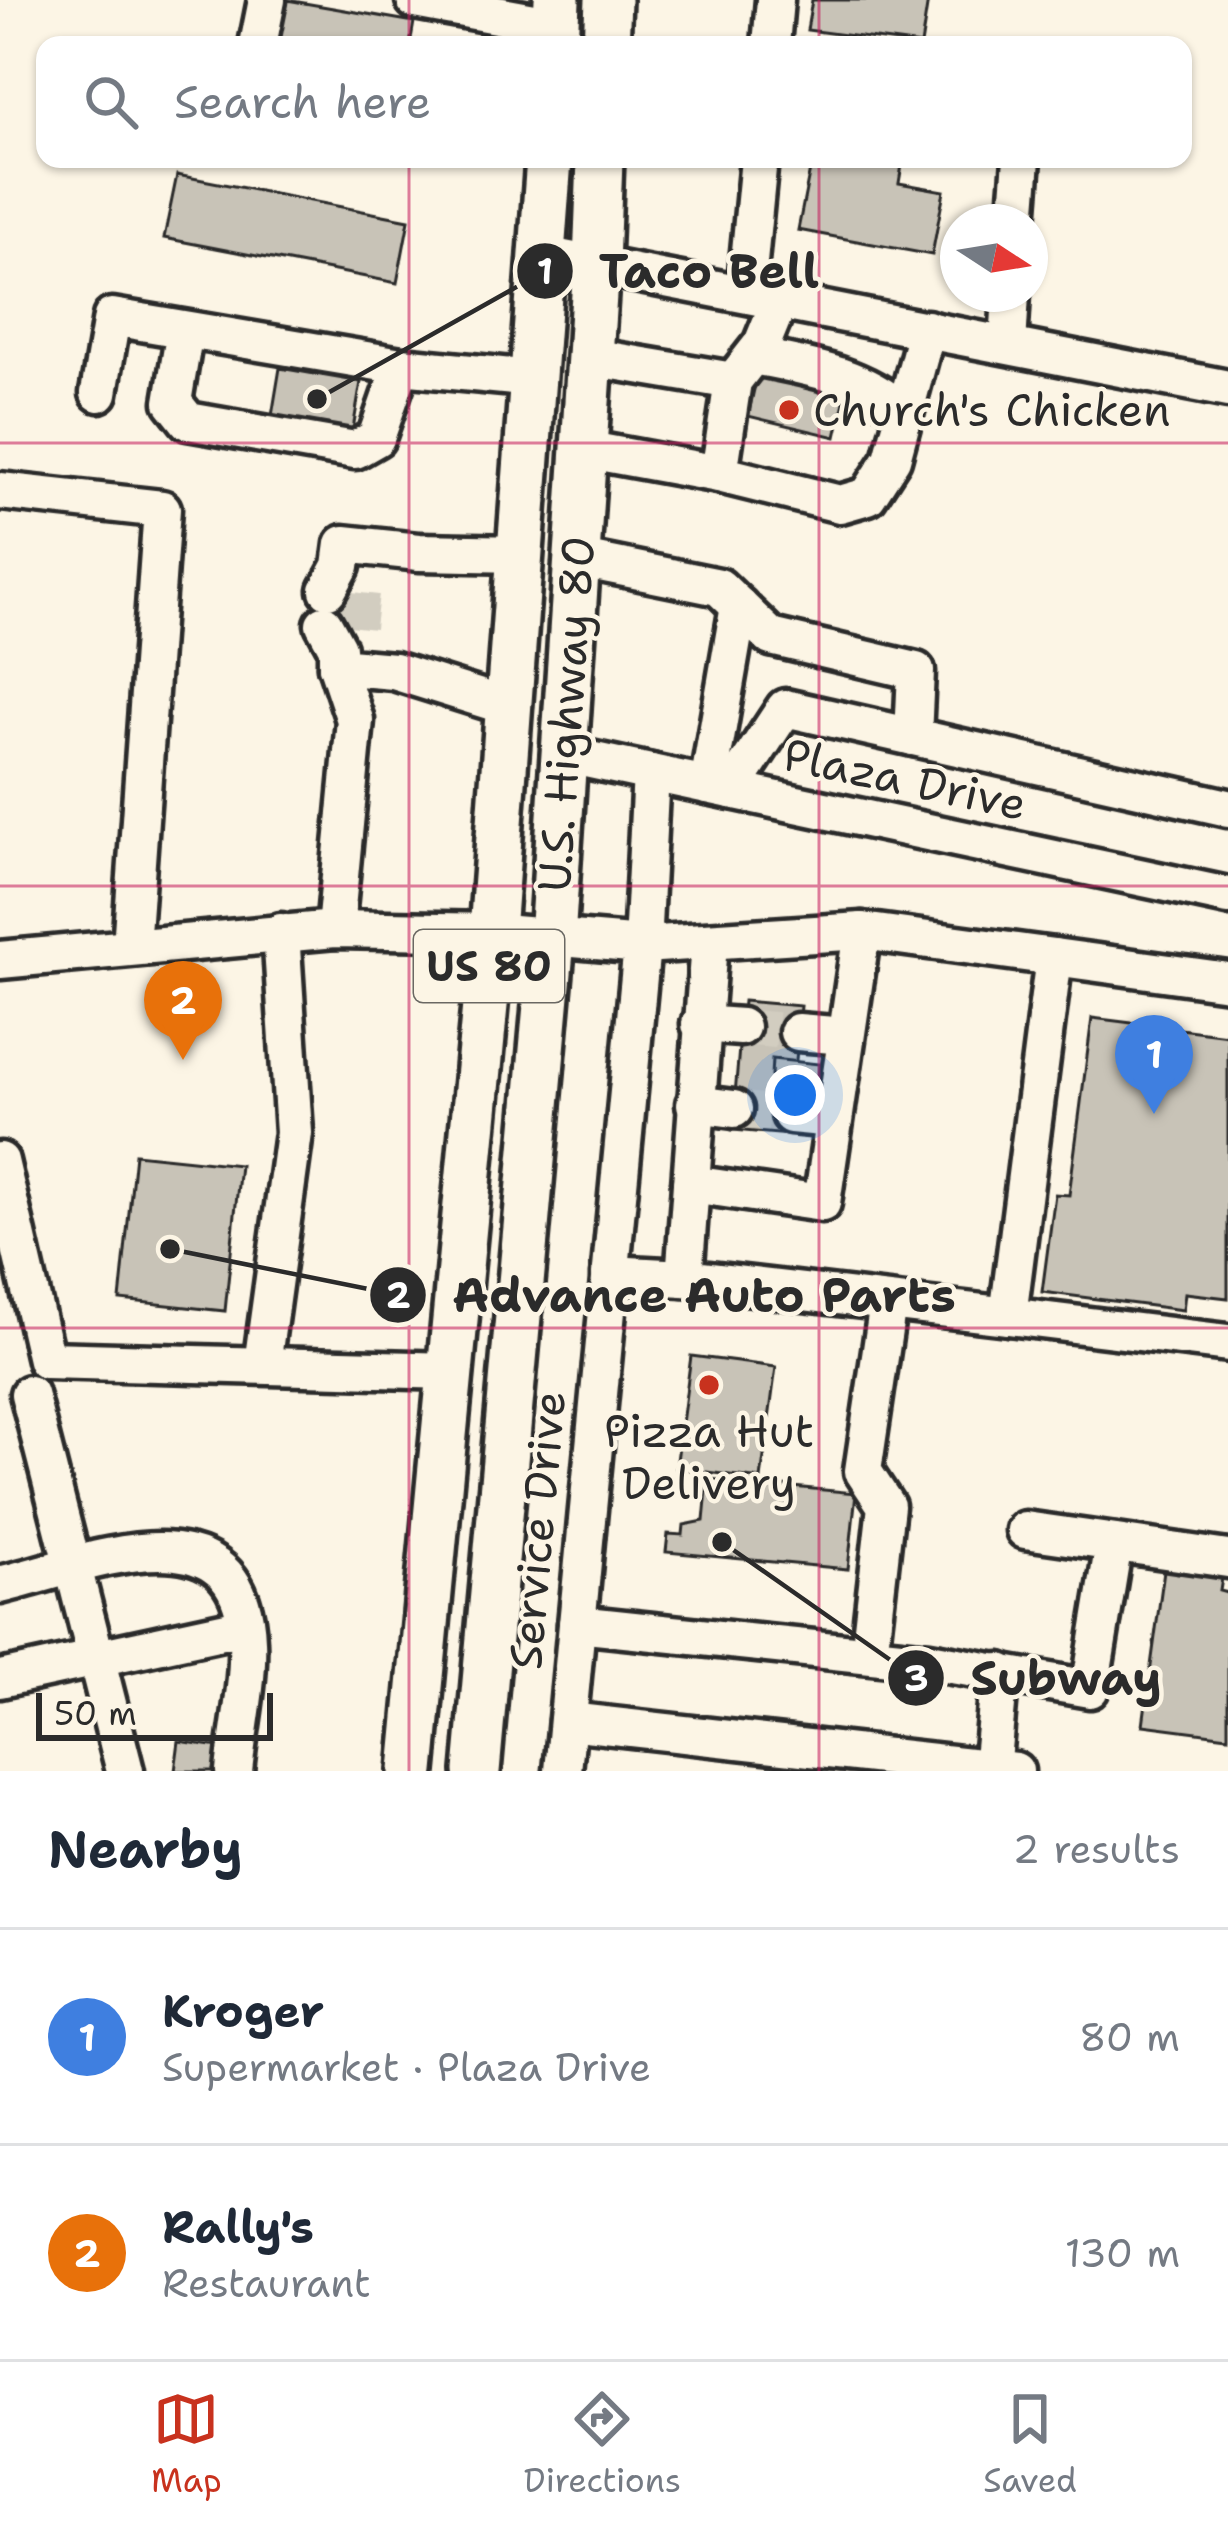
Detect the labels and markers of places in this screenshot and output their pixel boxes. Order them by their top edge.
callout: Taco Bell [515,229,843,313]
place label: Church's Chicken [813,380,1170,440]
marker: Church's Chicken [776,397,802,423]
pin: 2 [144,961,222,1060]
pin: 1 [1115,1015,1193,1114]
callout: Advance Auto Parts [368,1253,980,1337]
marker: Pizza Hut Delivery [696,1372,722,1398]
place label: Pizza Hut Delivery [604,1401,814,1513]
callout: Subway [886,1636,1186,1720]

